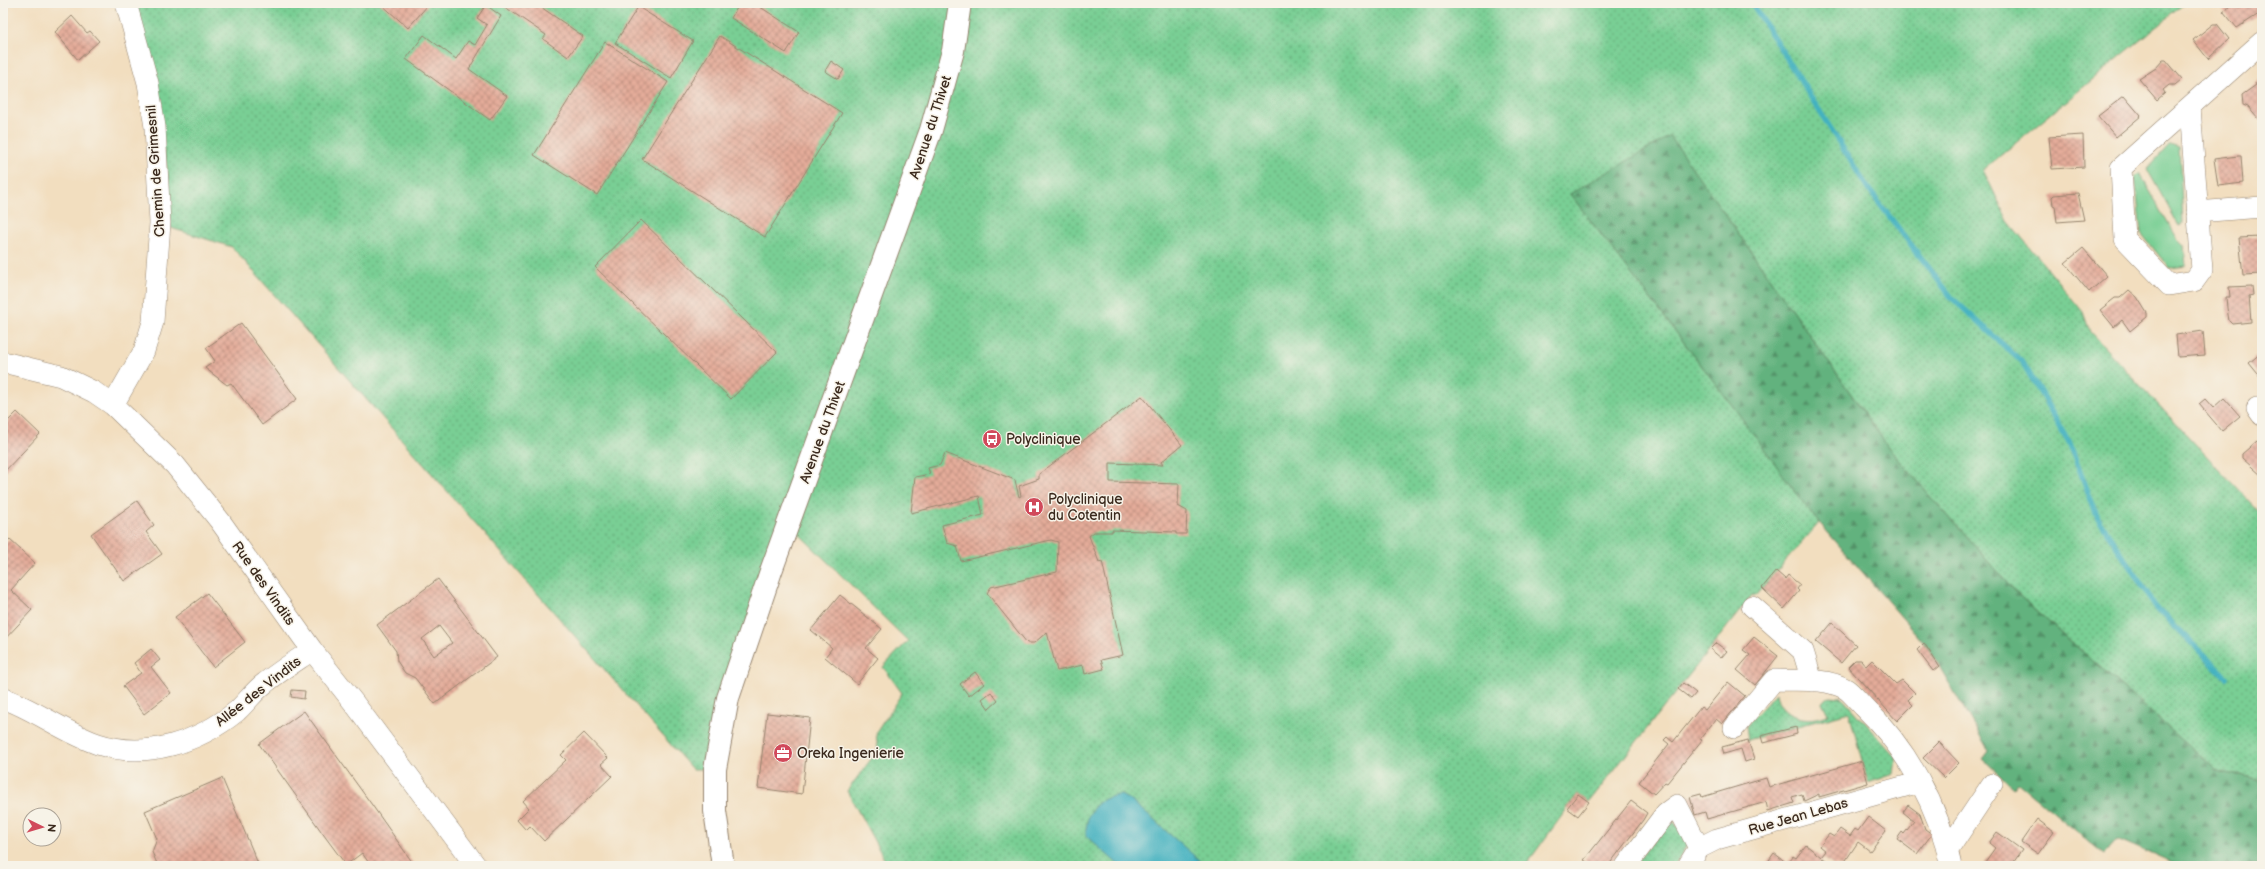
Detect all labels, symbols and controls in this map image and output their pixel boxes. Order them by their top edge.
street label: Avenue du Thivet [906,73,955,181]
street label: Chemin de Grimesnil [142,104,169,238]
street label: Avenue du Thivet [796,378,849,486]
bus stop icon: Polyclinique [981,428,1003,450]
place label: Polyclinique [1006,431,1081,448]
place label: Polyclinique du Cotentin [1048,491,1123,524]
hospital icon: Polyclinique du Cotentin [1023,496,1045,518]
street label: Rue des Vindits [228,538,299,629]
street label: Allée des Vindits [212,653,305,730]
office icon: Oreka Ingenierie [772,742,794,764]
place label: Oreka Ingenierie [797,745,904,762]
street label: Rue Jean Lebas [1746,794,1850,839]
north arrow [22,807,62,847]
text: N [45,823,58,833]

